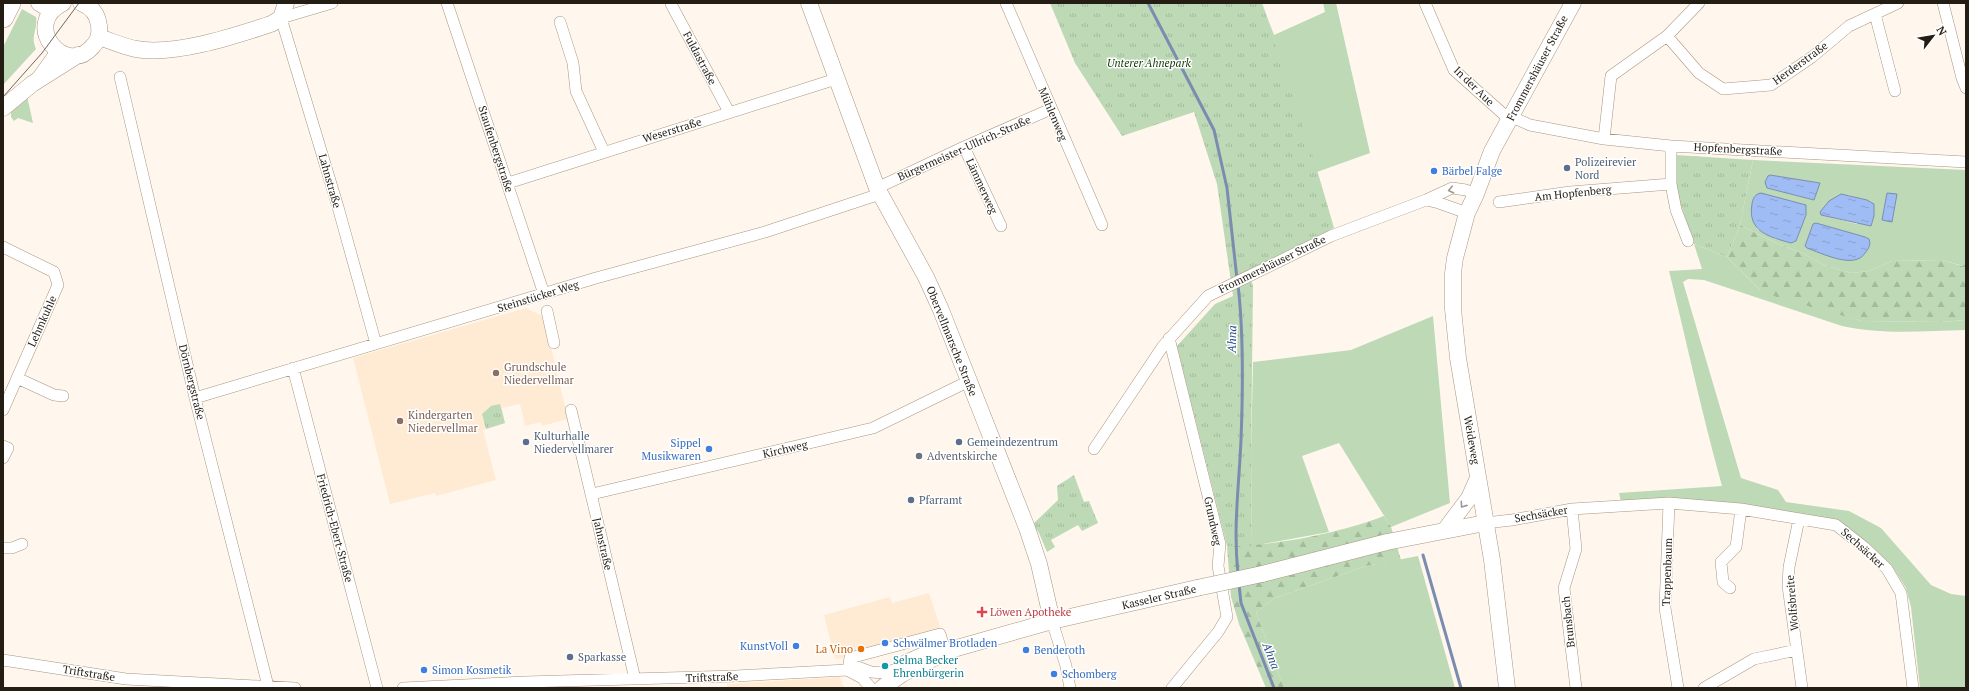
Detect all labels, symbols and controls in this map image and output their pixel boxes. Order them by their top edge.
street label: Frommershäuser Straße [1503,12,1571,123]
north arrow [1913,16,1953,56]
text: N [1933,24,1950,39]
street label: Fuldastraße [680,29,720,87]
street label: Herderstraße [1770,38,1831,88]
park label: Unterer Ahnepark [1107,56,1192,70]
street label: In der Aue [1451,63,1497,109]
street label: Mühlenweg [1035,85,1071,143]
street label: Staufenbergstraße [475,104,517,194]
street label: Bürgermeister-Ullrich-Straße [895,112,1033,184]
street label: Weserstraße [641,114,704,146]
street label: Hopfenbergstraße [1693,140,1783,158]
street label: Lahnstraße [316,152,345,210]
place label: Polizeirevier Nord [1575,155,1637,182]
street label: Lämmerweg [963,156,1001,216]
marker: Polizeirevier Nord [1562,163,1572,173]
place label: Bärbel Falge [1442,164,1503,178]
marker: Bärbel Falge [1429,166,1439,176]
street label: Am Hopfenberg [1534,182,1612,204]
one-way arrow [1447,186,1454,194]
street label: Frommershäuser Straße [1216,232,1328,296]
street label: Steinstücker Weg [496,277,581,315]
street label: Obervellmarsche Straße [923,284,981,399]
street label: Lehmkuhle [24,293,60,349]
water label: Ahna [1224,325,1239,354]
street label: Dörnbergstraße [176,343,208,422]
place label: Grundschule Niedervellmar [504,360,575,387]
marker: Grundschule Niedervellmar [491,368,501,378]
place label: Kindergarten Niedervellmar [408,408,479,435]
street label: Weideweg [1461,415,1483,466]
marker: Kindergarten Niedervellmar [395,416,405,426]
place label: Kulturhalle Niedervellmarer [534,429,614,456]
place label: Gemeindezentrum [967,435,1058,449]
place label: Sippel Musikwaren [642,436,701,463]
marker: Kulturhalle Niedervellmarer [521,437,531,447]
street label: Kirchweg [761,437,809,461]
marker: Gemeindezentrum [954,437,964,447]
marker: Sippel Musikwaren [704,444,714,454]
place label: Adventskirche [927,449,998,463]
marker: Adventskirche [914,451,924,461]
street label: Friedrich-Ebert-Straße [314,472,356,584]
place label: Pfarramt [919,493,962,507]
marker: Pfarramt [906,495,916,505]
street label: Grundweg [1201,495,1225,547]
one-way arrow [1461,501,1468,508]
street label: Sechsäcker [1513,502,1569,526]
street label: Jahnstraße [590,516,616,572]
street label: Sechsäcker [1838,525,1888,572]
street label: Trappenbaum [1659,537,1675,606]
street label: Wolfsbreite [1783,574,1801,632]
street label: Kasseler Straße [1121,582,1198,612]
street label: Brunsbach [1558,595,1578,648]
place label: Löwen Apotheke [990,605,1072,619]
marker: Löwen Apotheke [977,607,987,617]
place label: Schwälmer Brotladen [893,636,998,650]
marker: Schwälmer Brotladen [880,638,890,648]
place label: KunstVoll [740,639,788,653]
water label: Ahna [1259,639,1283,671]
marker: KunstVoll [791,641,801,651]
place label: La Vino [816,642,853,656]
place label: Benderoth [1034,643,1086,657]
marker: La Vino [856,644,866,654]
marker: Benderoth [1021,645,1031,655]
place label: Sparkasse [578,650,627,664]
marker: Sparkasse [565,652,575,662]
place label: Selma Becker Ehrenbürgerin [893,653,965,680]
marker: Selma Becker Ehrenbürgerin [880,661,890,671]
street label: Triftstraße [62,662,117,684]
place label: Simon Kosmetik [432,663,512,677]
marker: Simon Kosmetik [419,665,429,675]
place label: Schomberg [1062,667,1117,681]
street label: Triftstraße [685,669,739,685]
marker: Schomberg [1049,669,1059,679]

